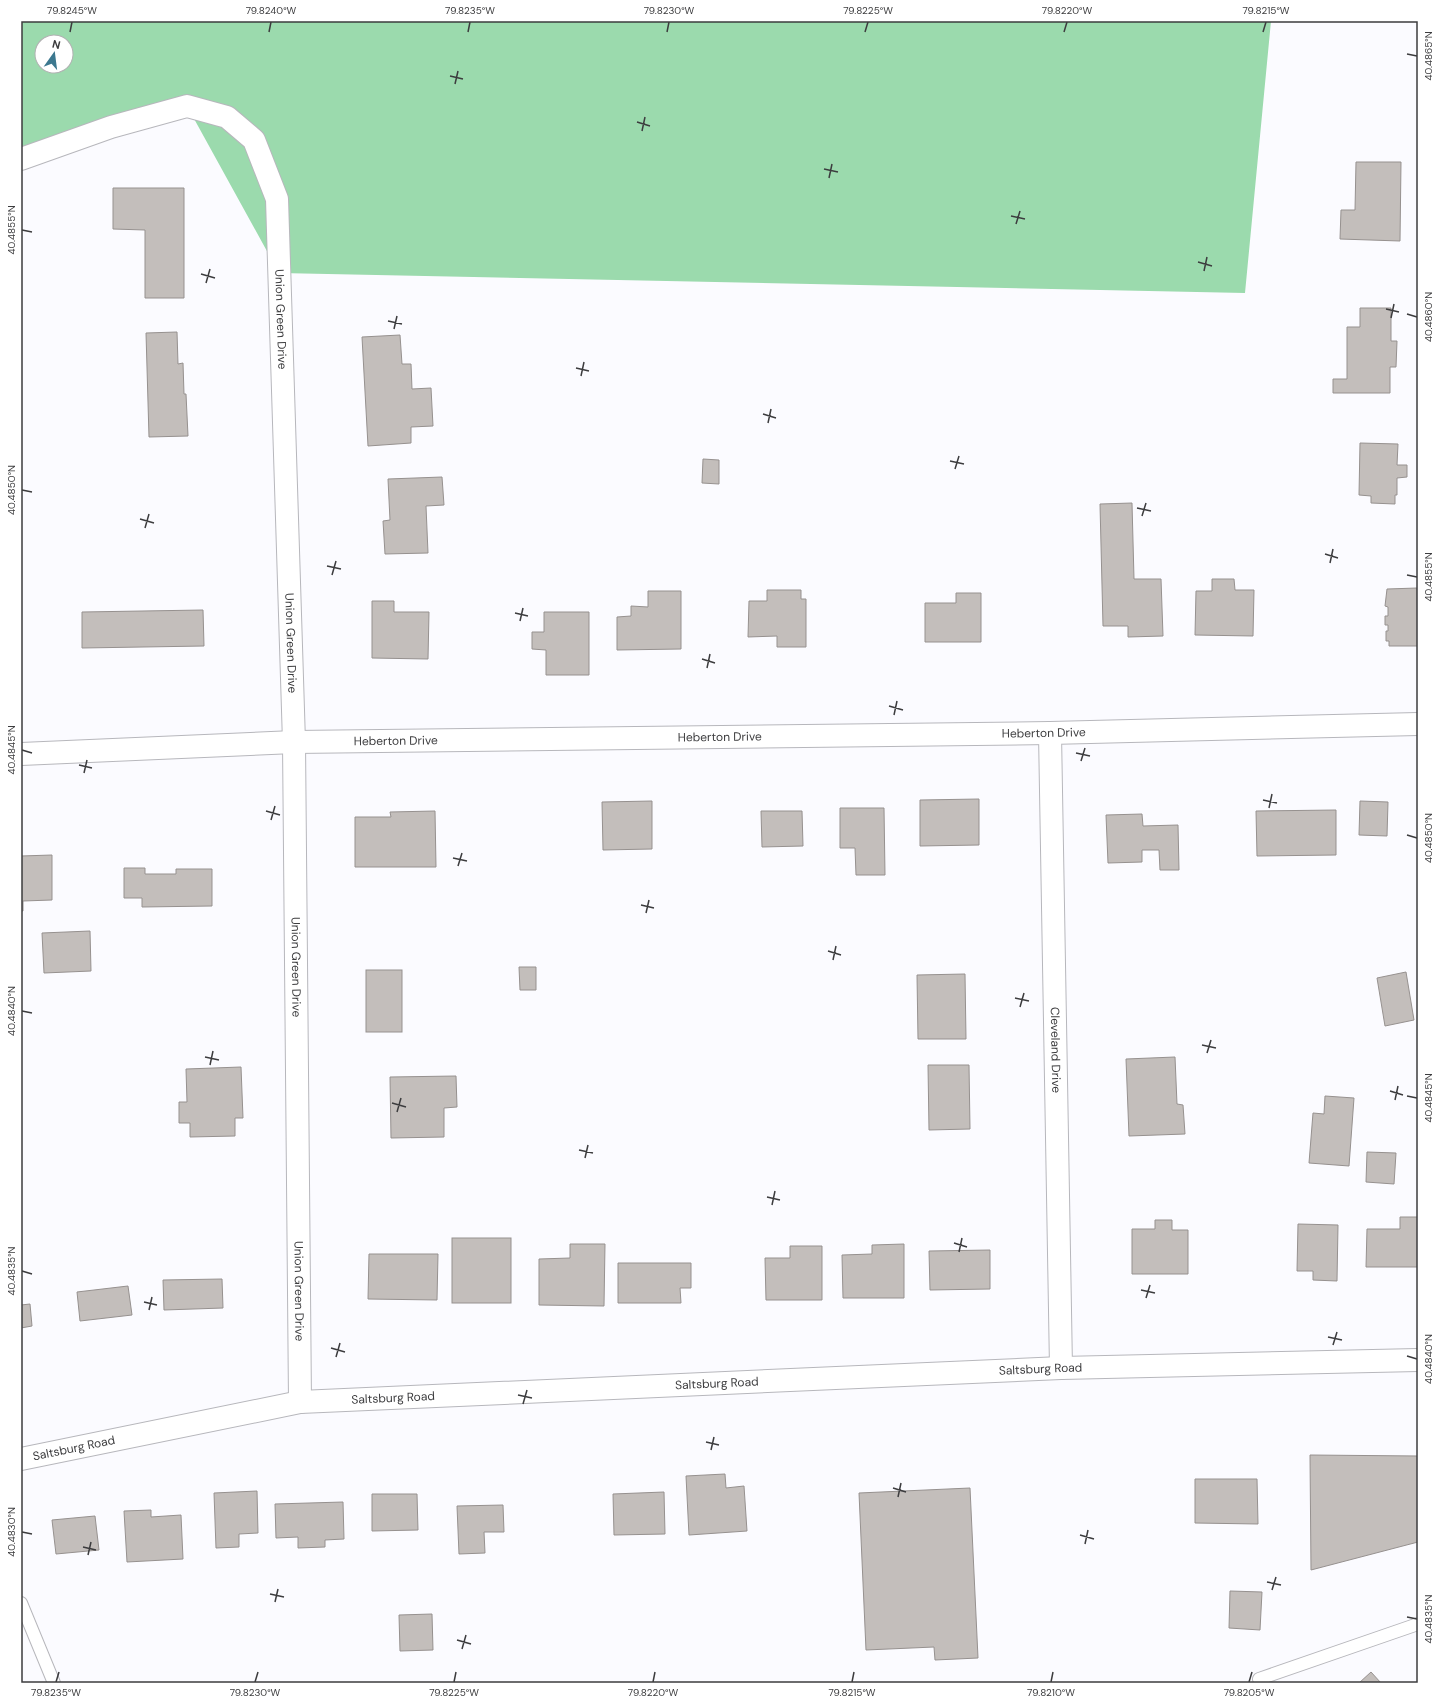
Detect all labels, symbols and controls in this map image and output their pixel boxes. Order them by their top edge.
text: 79.8245°W [47,4,97,17]
text: 79.8240°W [246,4,297,17]
text: 79.8235°W [445,4,495,17]
text: 79.8230°W [644,4,695,17]
text: 79.8225°W [843,4,893,17]
text: 79.8220°W [1042,4,1092,17]
text: 79.8215°W [1242,4,1290,17]
text: 40.4865°N [1422,31,1435,81]
north arrow [34,34,74,74]
text: N [51,37,62,52]
text: 40.4855°N [5,205,18,255]
street label: Union Green Drive [271,269,290,370]
text: 40.4860°N [1422,292,1435,342]
text: 40.4850°N [5,465,18,515]
text: 40.4855°N [1422,552,1435,602]
street label: Union Green Drive [281,593,300,694]
street label: Heberton Drive [1002,724,1086,742]
text: 40.4845°N [5,725,18,775]
street label: Heberton Drive [678,728,762,745]
street label: Heberton Drive [354,732,438,749]
text: 40.4850°N [1422,813,1435,863]
street label: Union Green Drive [288,917,305,1018]
text: 40.4840°N [5,986,18,1036]
street label: Cleveland Drive [1047,1007,1064,1093]
text: 40.4845°N [1422,1073,1435,1123]
street label: Union Green Drive [291,1241,307,1342]
text: 40.4835°N [5,1246,18,1296]
text: 40.4840°N [1422,1334,1435,1384]
street label: Saltsburg Road [998,1360,1082,1379]
street label: Saltsburg Road [675,1374,759,1393]
street label: Saltsburg Road [351,1388,435,1408]
street label: Saltsburg Road [31,1432,116,1464]
text: 40.4830°N [5,1507,18,1557]
text: 40.4835°N [1422,1594,1435,1644]
text: 79.8235°W [31,1686,81,1699]
text: 79.8230°W [230,1686,281,1699]
text: 79.8225°W [429,1686,479,1699]
text: 79.8220°W [628,1686,678,1699]
text: 79.8215°W [828,1686,876,1699]
text: 79.8210°W [1027,1686,1075,1699]
text: 79.8205°W [1224,1686,1275,1699]

